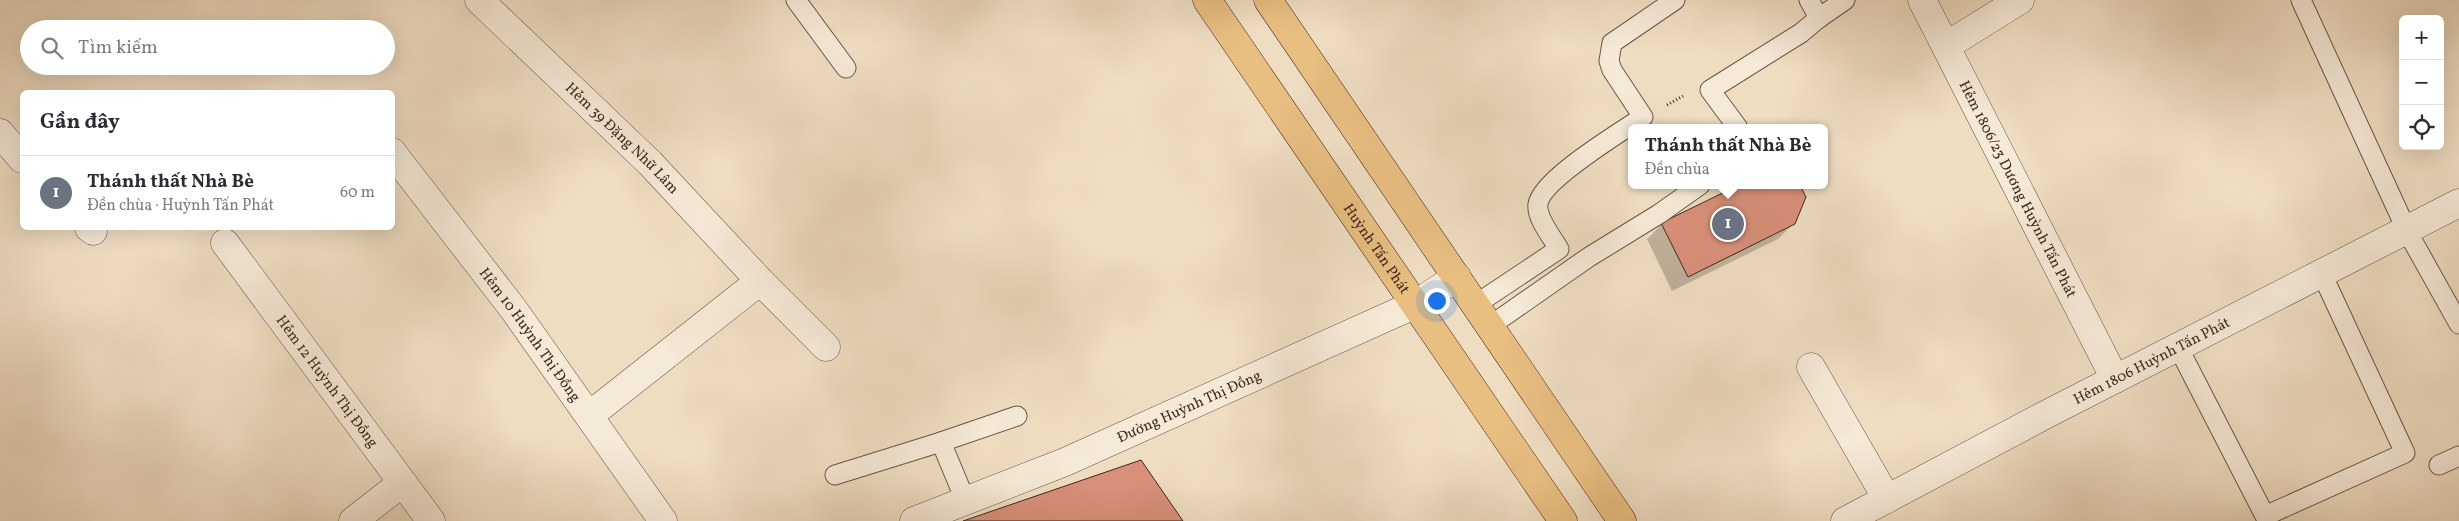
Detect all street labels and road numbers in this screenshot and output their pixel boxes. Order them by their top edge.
street label: Hẻm 1806/23 Dương Huỳnh Tấn Phát [1953,77,2081,302]
street label: Hẻm 39 Đặng Nhữ Lâm [560,78,683,200]
street label: Huỳnh Tấn Phát [1337,200,1414,299]
street label: Hẻm 10 Huỳnh Thị Đồng [473,264,585,407]
street label: Hẻm 12 Huỳnh Thị Đồng [270,312,382,453]
street label: Hẻm 1806 Huỳnh Tấn Phát [2070,313,2234,411]
street label: Đường Huỳnh Thị Đồng [1114,366,1265,449]

